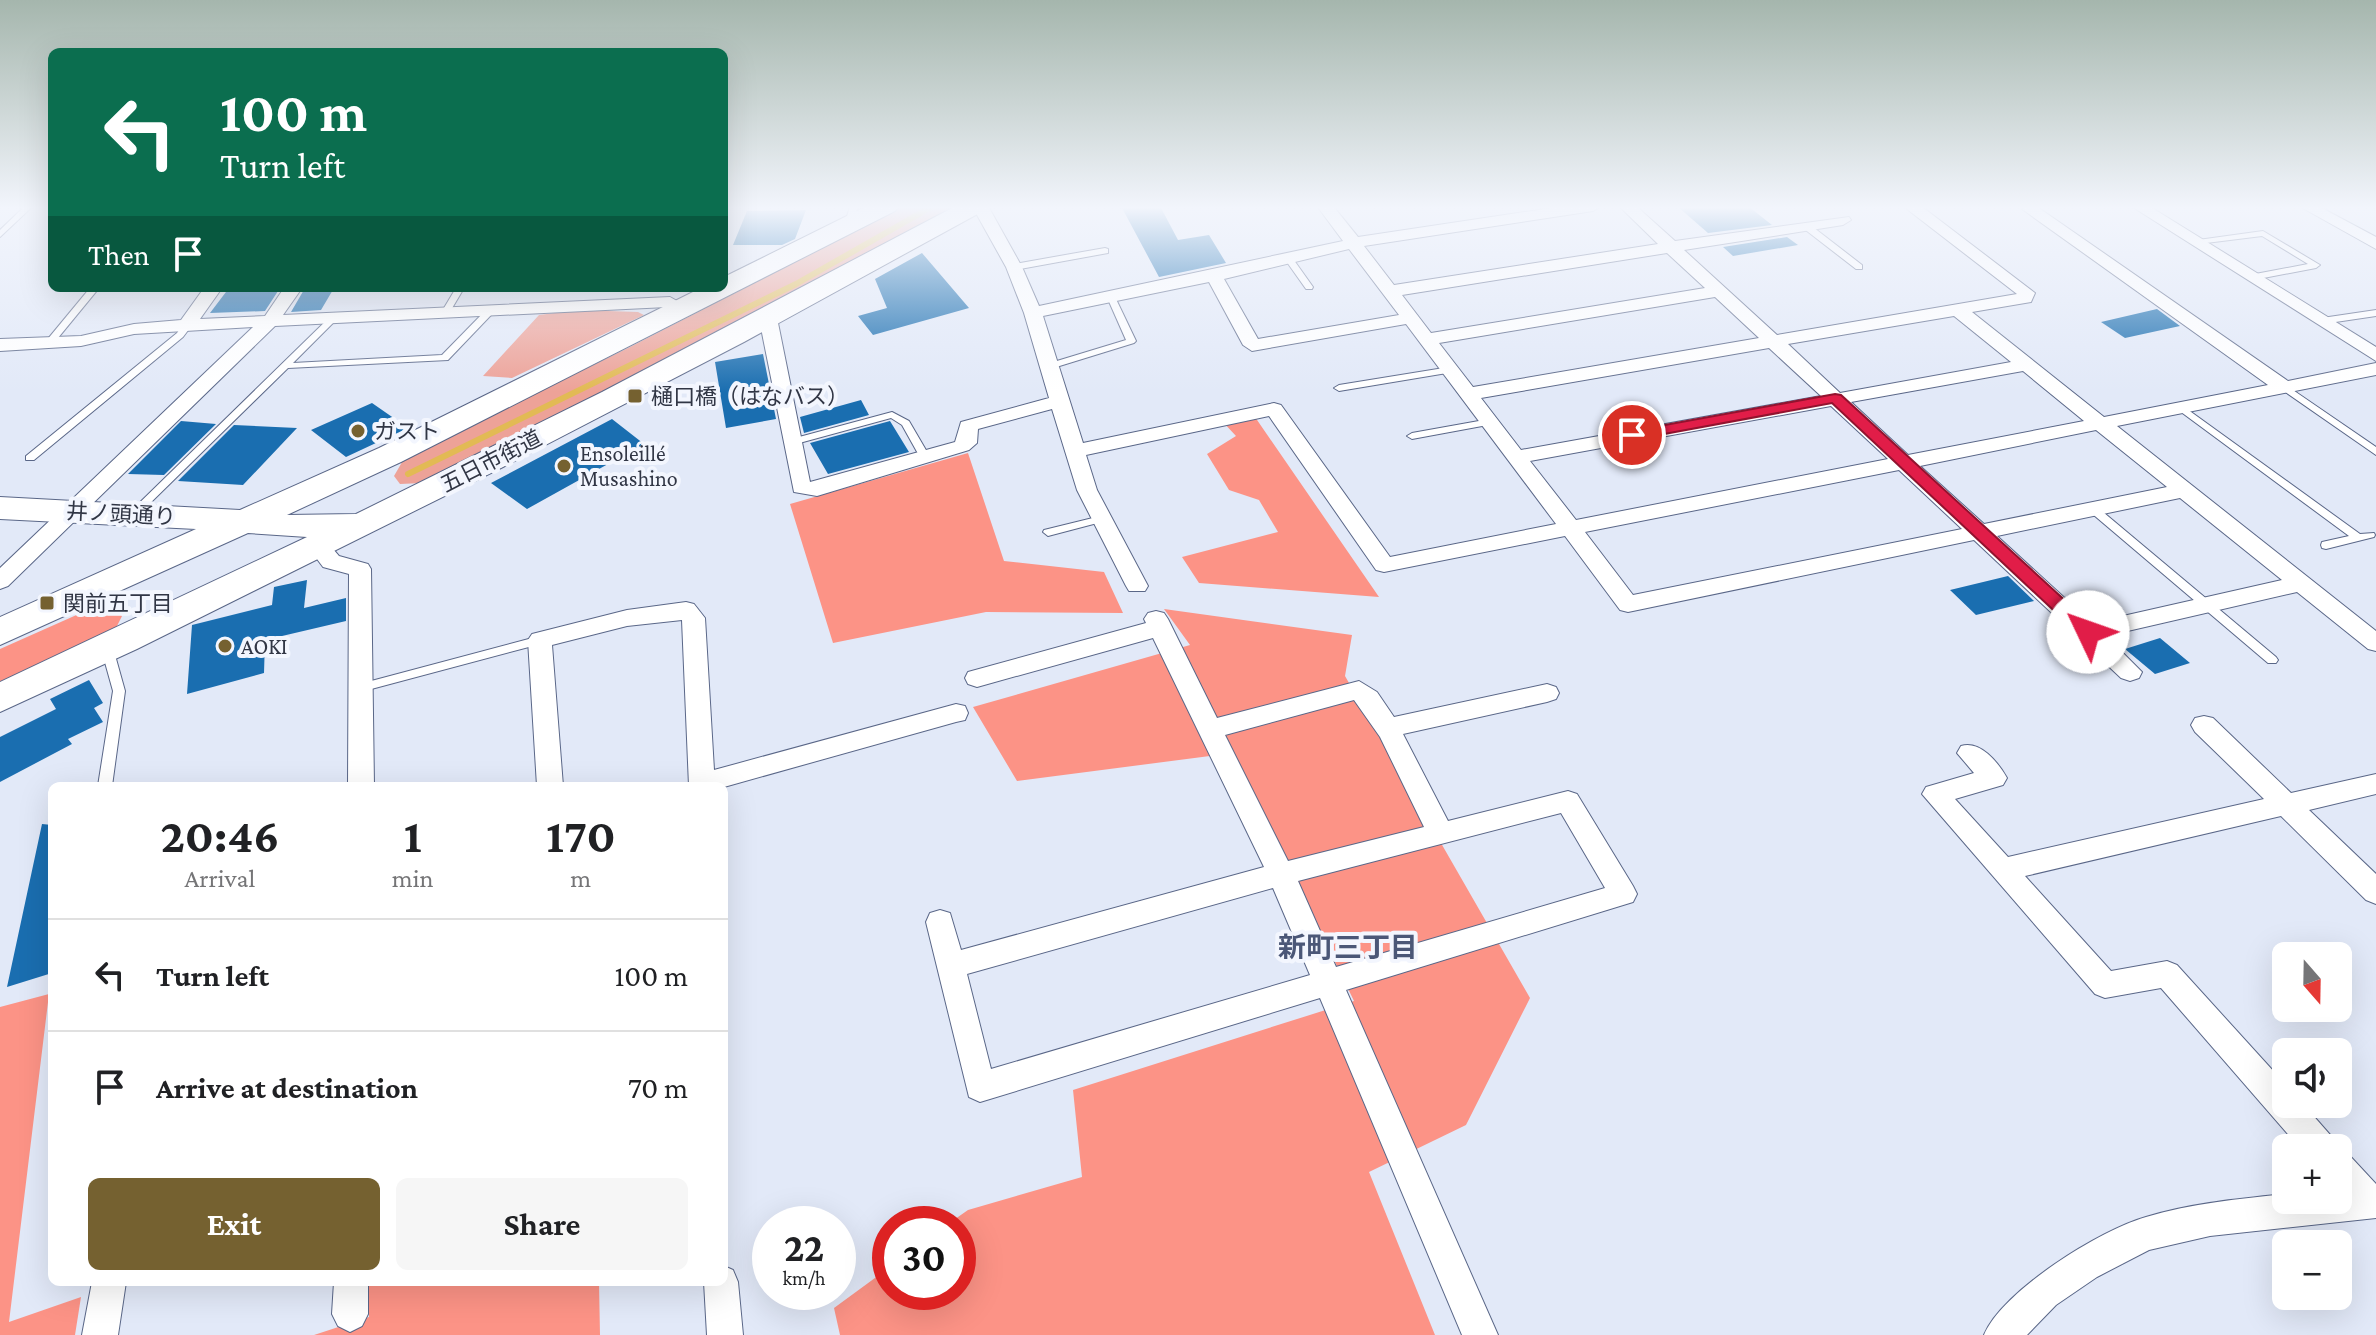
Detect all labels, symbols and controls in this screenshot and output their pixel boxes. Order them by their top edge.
icon: left [88,80,192,184]
text: 100 m [220,81,367,143]
text: Turn left [220,146,345,186]
icon: arrive [166,232,210,276]
text: Then [88,238,150,271]
place label: 樋口橋（はなバス） [651,384,849,409]
marker: 樋口橋（はなバス） [626,387,644,405]
pin [1598,401,1666,469]
icon: arrive [1610,413,1654,457]
place label: ガスト [374,419,440,444]
marker: ガスト [349,422,367,440]
street label: 五日市街道 [436,425,546,497]
place label: Ensoleillé Musashino [580,441,678,491]
marker: Ensoleillé Musashino [555,457,573,475]
street label: 井ノ頭通り [65,499,177,529]
position arrow [2046,590,2130,674]
place label: 関前五丁目 [63,591,173,616]
marker: 関前五丁目 [38,594,56,612]
place label: AOKI [241,634,287,659]
marker: AOKI [216,637,234,655]
text: 20:46 [160,809,279,862]
text: 1 [404,809,422,862]
text: 170 [546,809,616,862]
text: Arrival [185,864,255,893]
text: min [392,864,434,893]
text: m [570,864,591,893]
district label: 新町三丁目 [1278,932,1418,963]
north arrow [2272,942,2352,1022]
map controls [2272,942,2352,1310]
icon: left [88,953,132,997]
text: Turn left [156,959,269,992]
text: 100 m [614,959,688,992]
button: sound [2272,1038,2352,1118]
icon: arrive [88,1065,132,1109]
text: Arrive at destination [156,1071,418,1104]
text: 70 m [628,1071,688,1104]
button: + [2272,1134,2352,1214]
button: Exit [88,1178,380,1270]
button: Share [396,1178,688,1270]
speed limit sign: 30 [872,1206,976,1310]
text: 22 [784,1225,824,1270]
button: − [2272,1230,2352,1310]
text: km/h [782,1267,826,1289]

